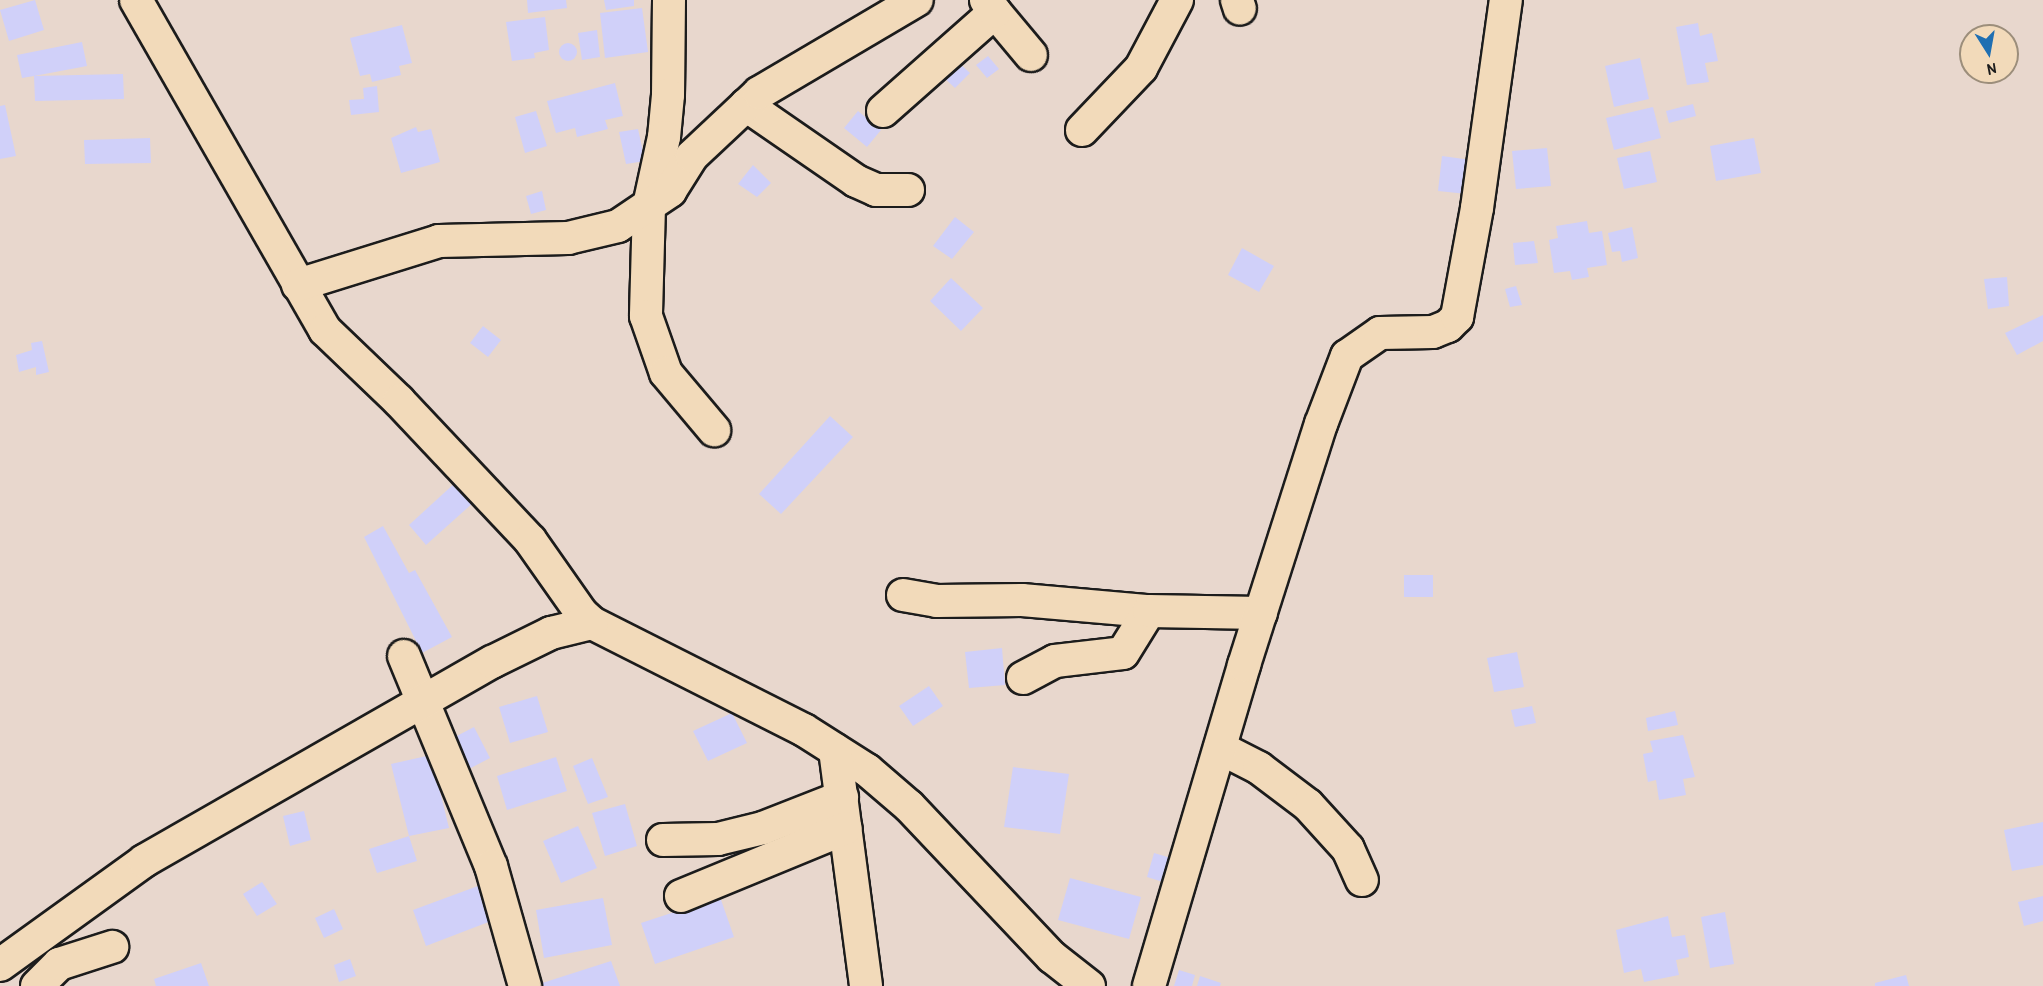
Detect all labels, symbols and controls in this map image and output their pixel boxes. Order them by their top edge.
north arrow [1959,24,2019,84]
text: N [1986,58,1998,81]

